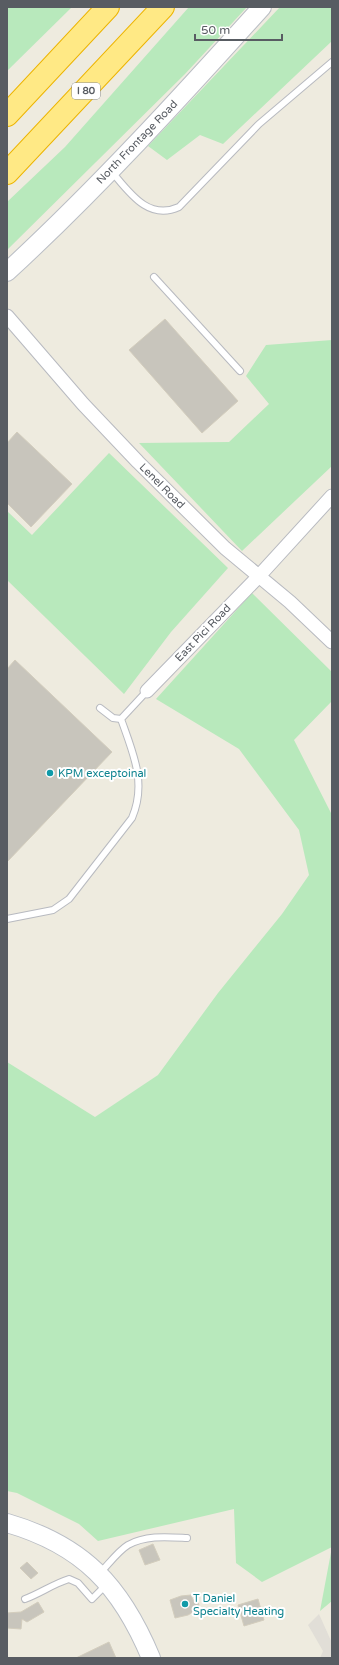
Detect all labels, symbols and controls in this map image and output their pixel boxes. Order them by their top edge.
scale bar [195,16,282,42]
text: 50 m [201,23,230,37]
road number: I 80 [72,83,100,99]
street label: North Frontage Road [94,97,180,186]
street label: Lenel Road [137,461,187,511]
street label: East Pici Road [172,602,234,664]
place label: KPM exceptoinal [58,767,146,780]
marker: KPM exceptoinal [45,768,55,778]
place label: T Daniel Specialty Heating [193,1592,284,1618]
marker: T Daniel Specialty Heating [180,1599,190,1609]

